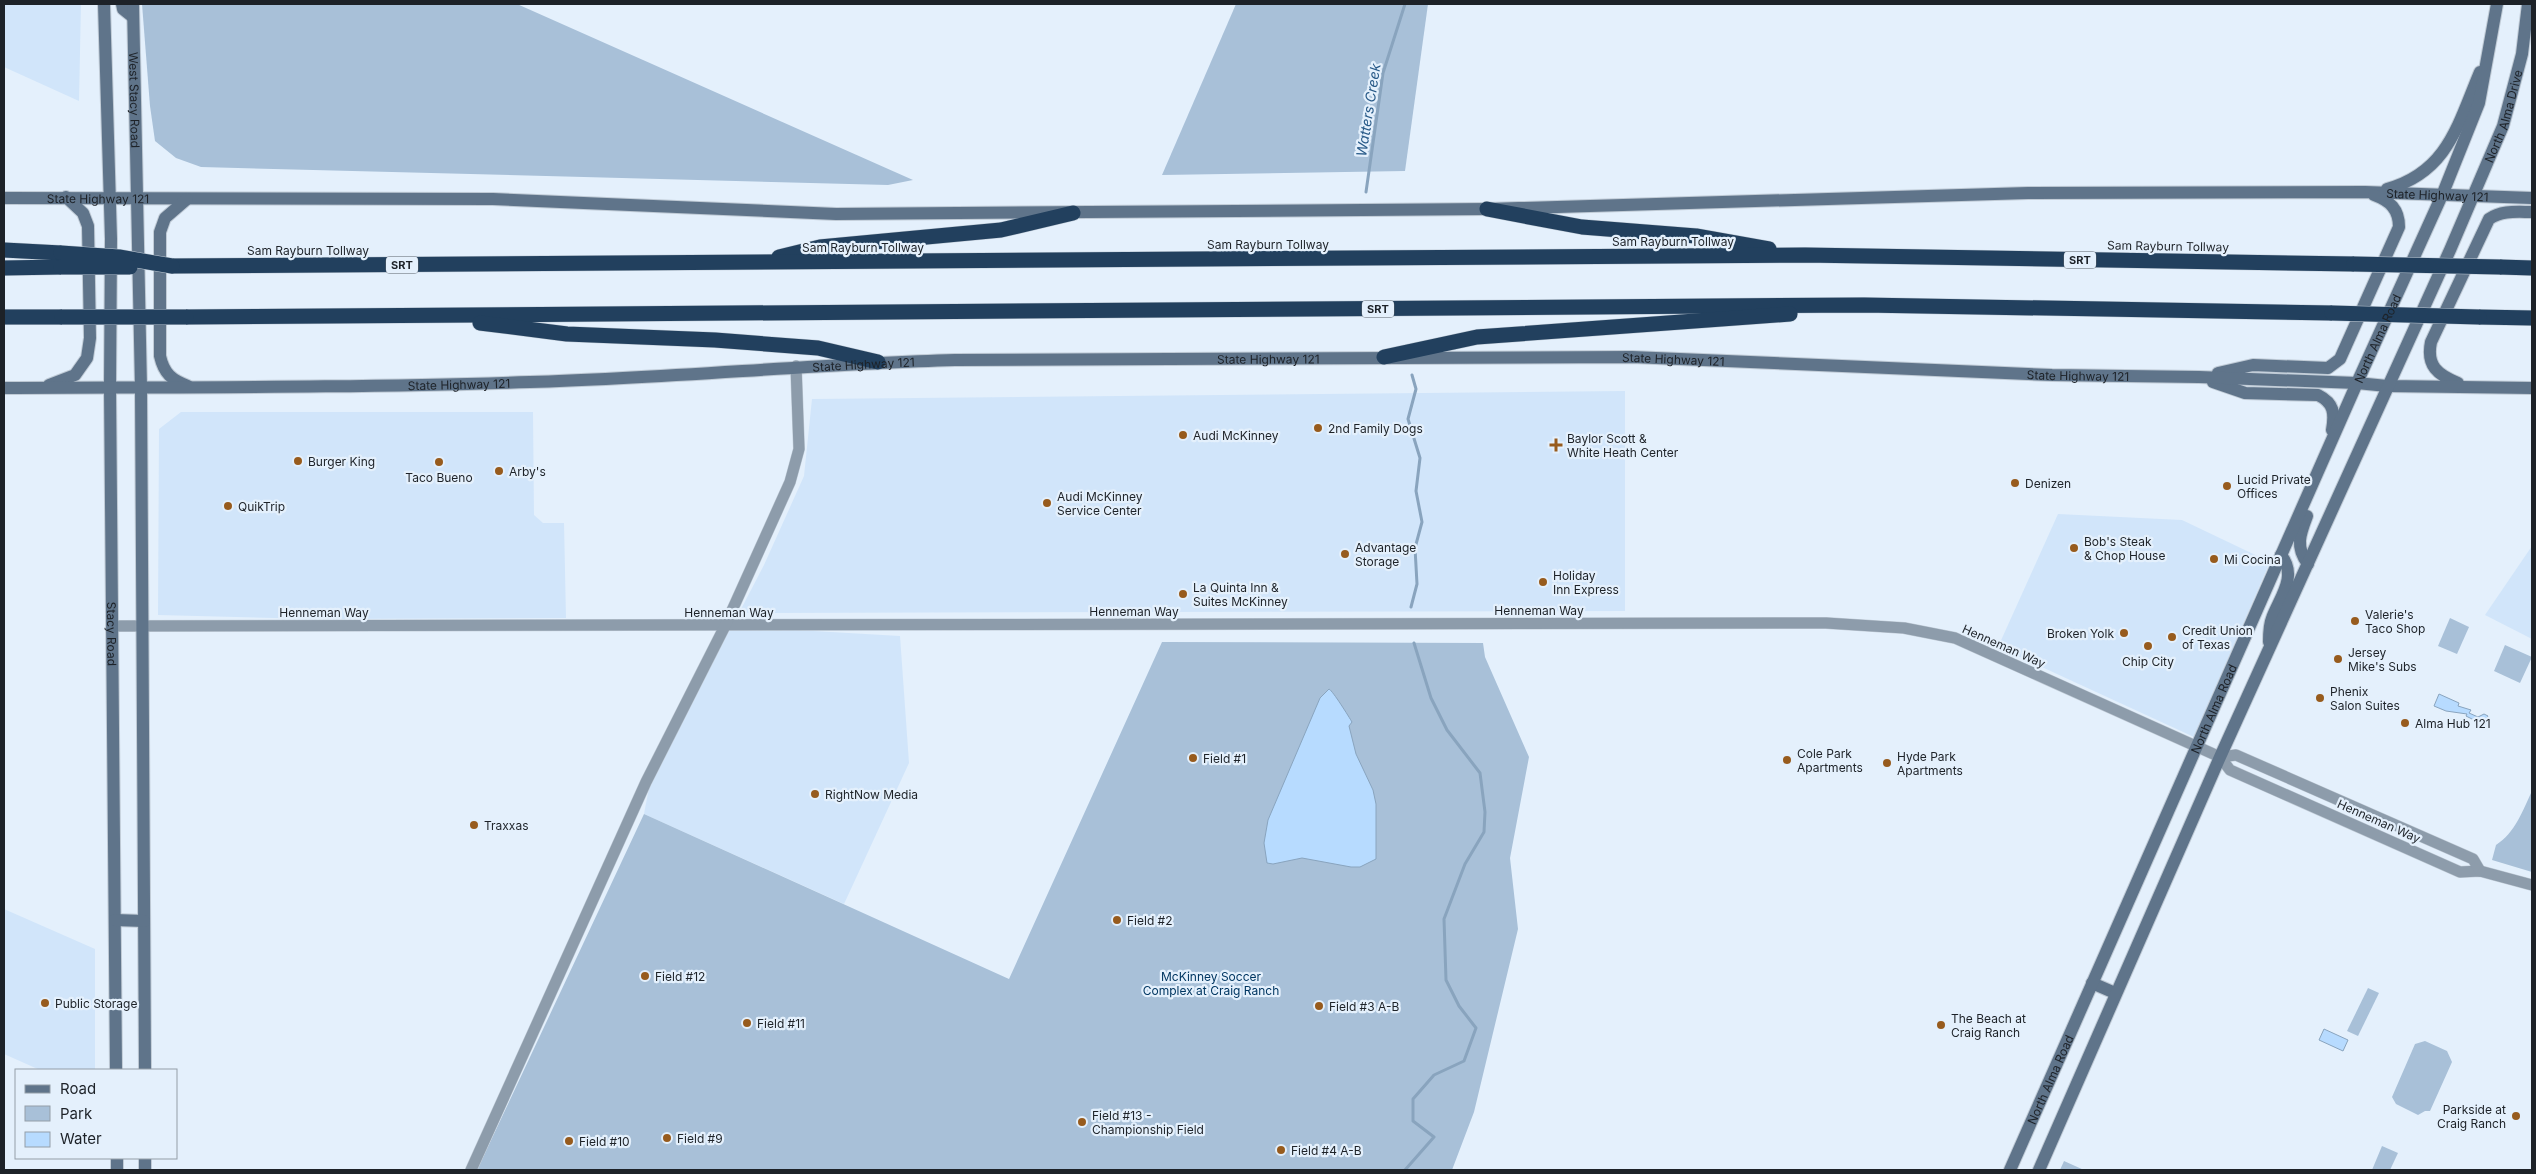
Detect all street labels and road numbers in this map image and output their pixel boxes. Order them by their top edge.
street label: West Stacy Road [127,52,143,148]
street label: North Alma Drive [2481,68,2525,165]
street label: State Highway 121 [2386,185,2489,204]
street label: State Highway 121 [47,191,149,206]
street label: Sam Rayburn Tollway [1612,234,1734,249]
street label: Sam Rayburn Tollway [1207,237,1329,252]
street label: Sam Rayburn Tollway [2107,237,2229,255]
street label: Sam Rayburn Tollway [802,240,924,255]
street label: Sam Rayburn Tollway [247,243,369,258]
road number: SRT [2064,252,2096,268]
road number: SRT [386,256,418,274]
street label: North Alma Road [2350,292,2404,385]
road number: SRT [1362,300,1394,318]
street label: State Highway 121 [1622,349,1725,368]
street label: State Highway 121 [1217,351,1320,366]
street label: State Highway 121 [812,354,915,374]
street label: State Highway 121 [2026,366,2129,384]
street label: State Highway 121 [408,375,510,393]
street label: Stacy Road [104,602,120,666]
street label: Henneman Way [1494,603,1584,618]
street label: Henneman Way [1089,604,1179,619]
street label: Henneman Way [279,605,369,620]
street label: Henneman Way [684,605,774,620]
street label: Henneman Way [1960,621,2048,671]
street label: North Alma Road [2187,662,2240,756]
street label: Henneman Way [2335,796,2423,846]
street label: North Alma Road [2024,1032,2076,1126]

